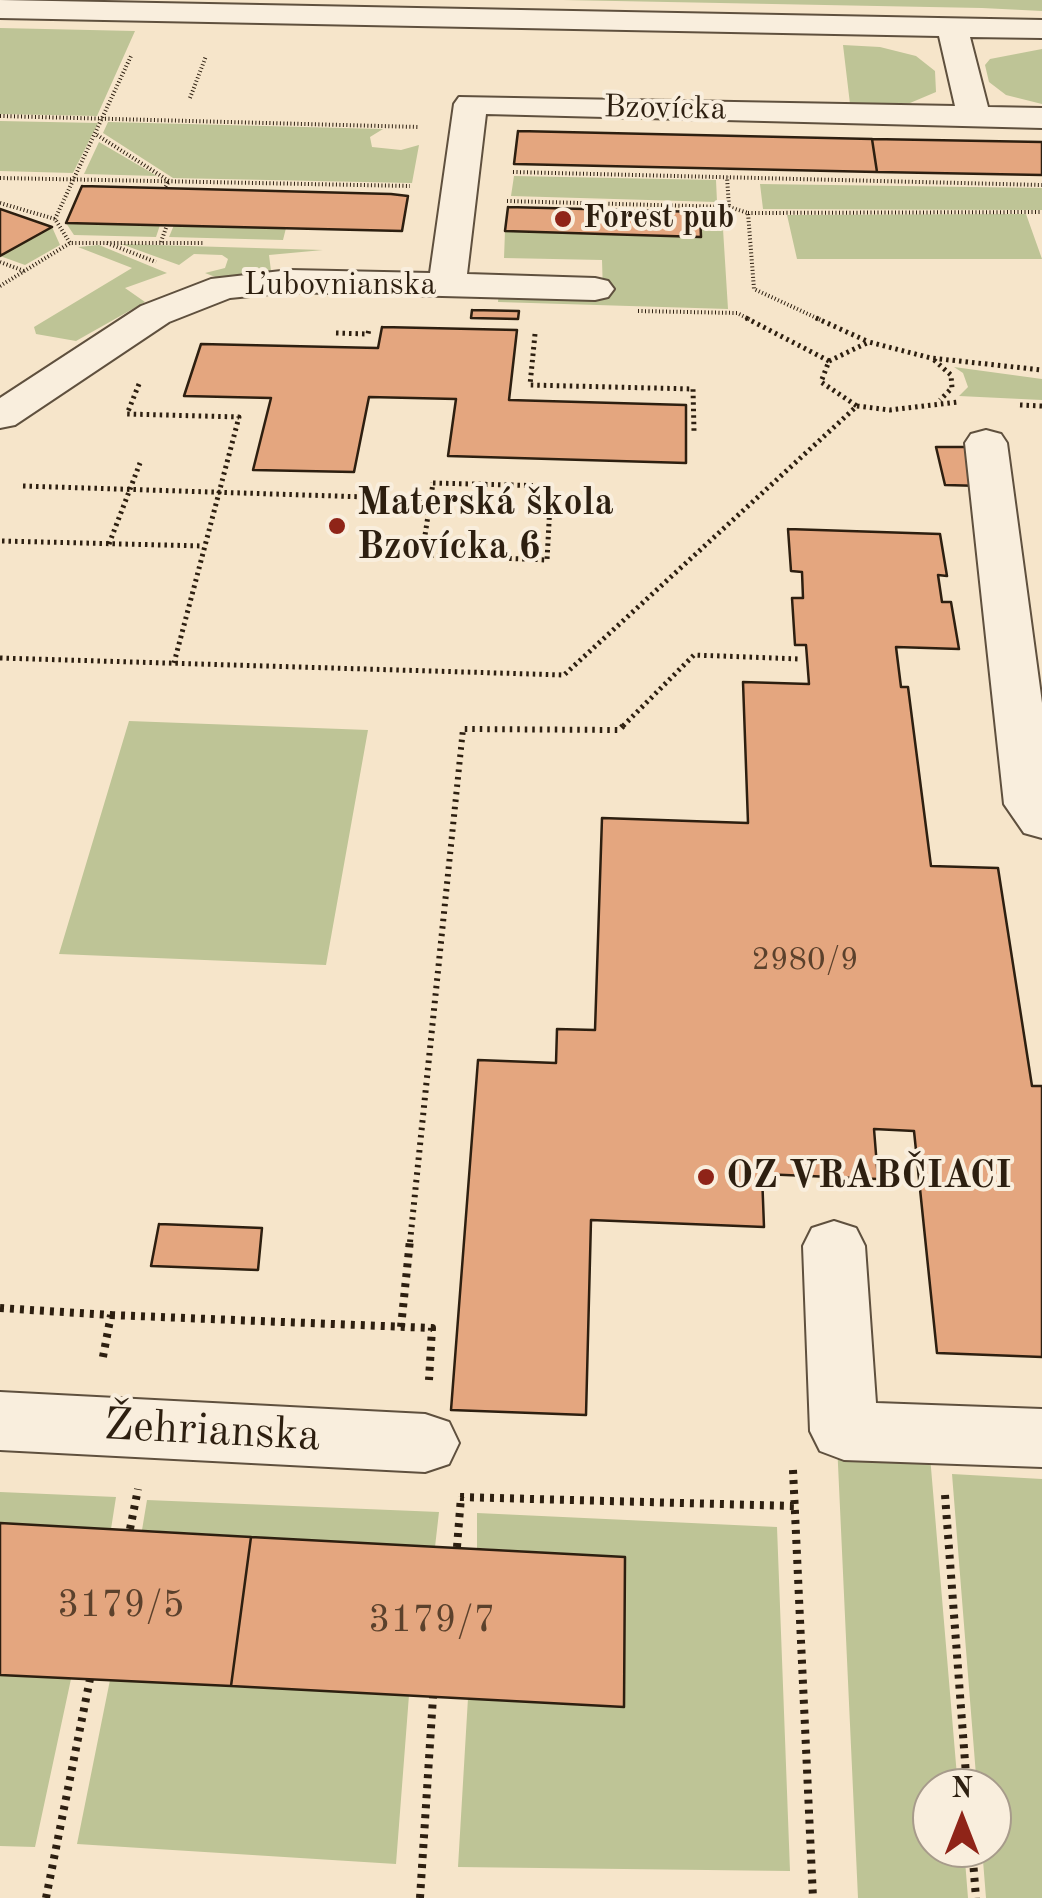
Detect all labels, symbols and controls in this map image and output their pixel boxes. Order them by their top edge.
street label: Bzovícka [603,89,727,129]
place label: Forest pub [583,200,734,238]
marker: Forest pub [552,208,574,230]
street label: Ľubovnianska [244,267,436,305]
place label: Materská škola Bzovícka 6 [357,481,614,570]
marker: Materská škola Bzovícka 6 [326,515,348,537]
house number: 2980/9 [751,942,859,980]
place label: OZ VRABČIACI [726,1154,1012,1200]
marker: OZ VRABČIACI [695,1166,717,1188]
street label: Žehrianska [102,1399,322,1465]
house number: 3179/5 [57,1583,185,1629]
house number: 3179/7 [368,1598,496,1644]
north arrow [912,1768,1012,1868]
text: N [951,1776,973,1804]

